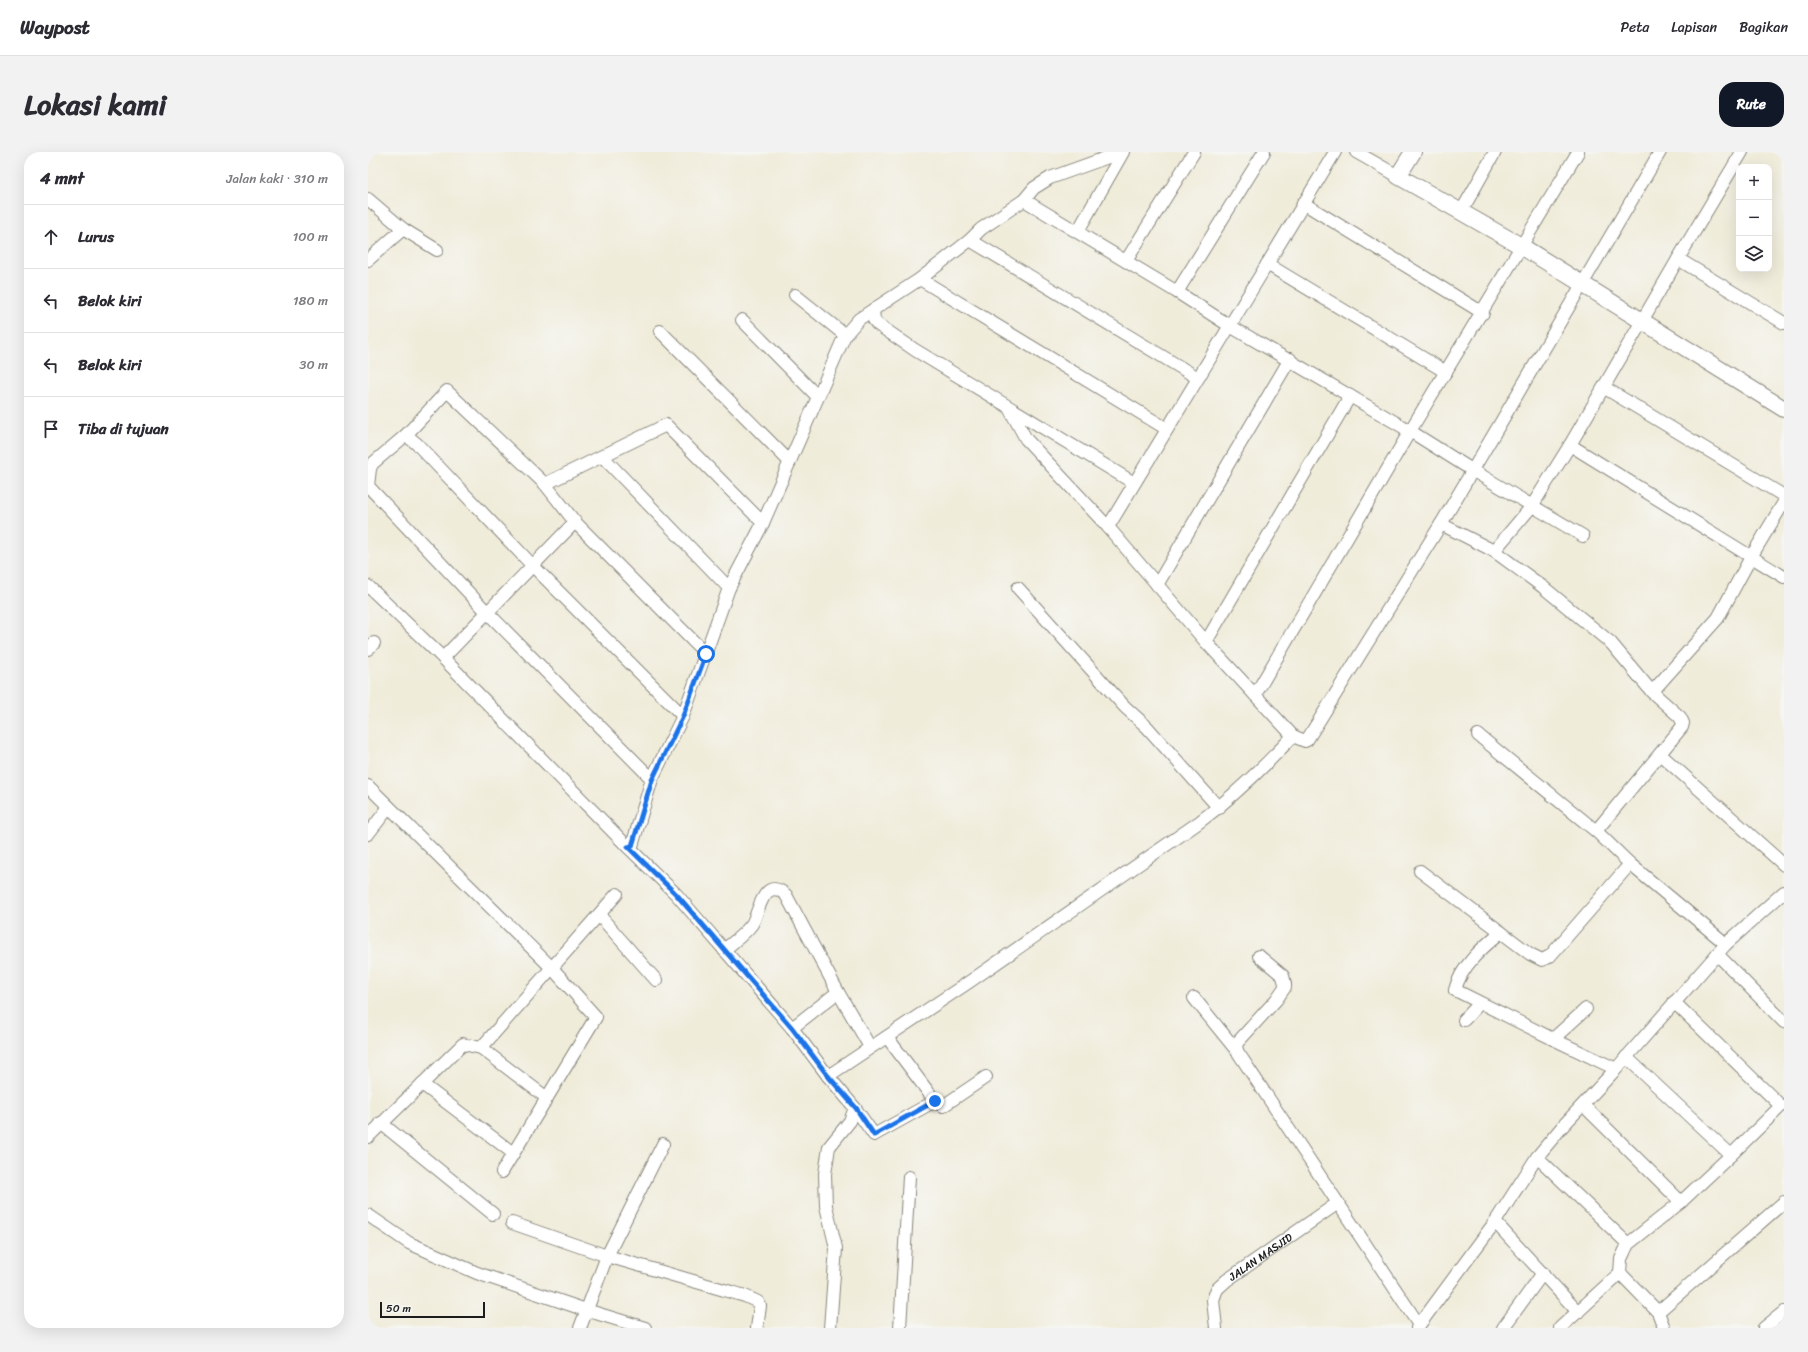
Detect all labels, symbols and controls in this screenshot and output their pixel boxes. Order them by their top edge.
text: Waypost [20,11,90,44]
text: Peta [1620,15,1649,40]
text: Lapisan [1671,15,1717,40]
text: Bagikan [1739,15,1788,40]
text: Lokasi kami [24,80,166,129]
button: Rute [1719,82,1784,127]
text: 4 mnt [40,163,84,193]
map controls [1736,164,1772,272]
button: + [1736,164,1772,200]
text: Jalan kaki · 310 m [226,167,328,190]
button: − [1736,200,1772,236]
text: Lurus [78,224,114,250]
text: 100 m [293,225,328,248]
icon: ahead [40,226,62,248]
button: layers [1736,236,1772,272]
text: Belok kiri [78,288,141,314]
text: 180 m [293,289,328,312]
icon: left [40,290,62,312]
text: Belok kiri [78,352,141,378]
text: 30 m [299,353,328,376]
icon: left [40,354,62,376]
text: Tiba di tujuan [78,416,169,442]
icon: arrive [40,418,62,440]
route start [697,645,715,663]
route end [926,1092,944,1110]
street label: JALAN MASJID [1224,1228,1297,1287]
text: 50 m [386,1299,411,1318]
scale bar [380,1300,485,1319]

